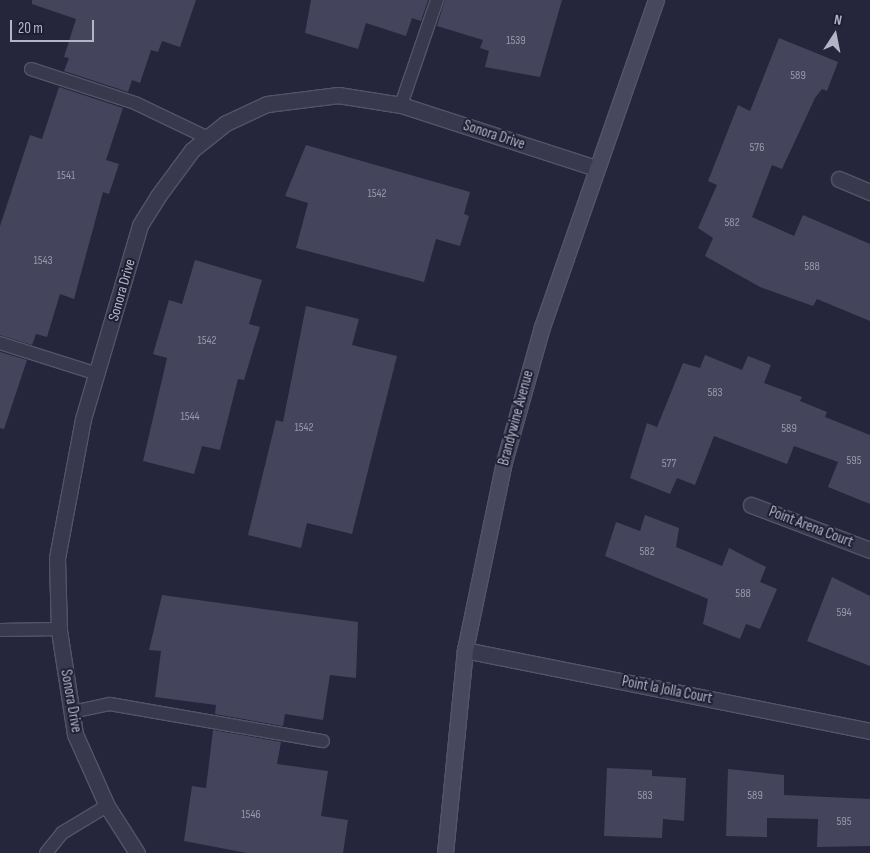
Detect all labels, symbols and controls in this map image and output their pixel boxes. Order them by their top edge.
scale bar [12,10,96,42]
north arrow [810,10,860,60]
text: N [833,11,843,29]
text: 20 m [18,19,43,38]
house number: 1539 [506,34,526,48]
house number: 589 [790,69,806,83]
street label: Sonora Drive [461,117,527,153]
house number: 576 [750,141,764,155]
house number: 1541 [57,169,75,183]
house number: 1542 [367,187,387,201]
house number: 582 [724,216,740,230]
house number: 1543 [33,254,53,268]
street label: Sonora Drive [105,257,139,323]
house number: 588 [804,260,820,274]
house number: 1542 [197,334,217,348]
street label: Brandywine Avenue [495,368,537,468]
house number: 583 [707,386,723,400]
house number: 1544 [180,410,200,424]
house number: 1542 [294,421,314,435]
house number: 589 [781,422,797,436]
house number: 595 [847,454,861,468]
house number: 577 [662,457,676,471]
street label: Point Arena Court [766,503,856,551]
house number: 582 [639,545,655,559]
house number: 588 [735,587,751,601]
house number: 594 [836,606,852,620]
street label: Sonora Drive [57,668,85,734]
street label: Point la Jolla Court [620,672,714,708]
house number: 583 [637,789,653,803]
house number: 589 [747,789,763,803]
house number: 1546 [241,808,261,822]
house number: 595 [837,815,851,829]

